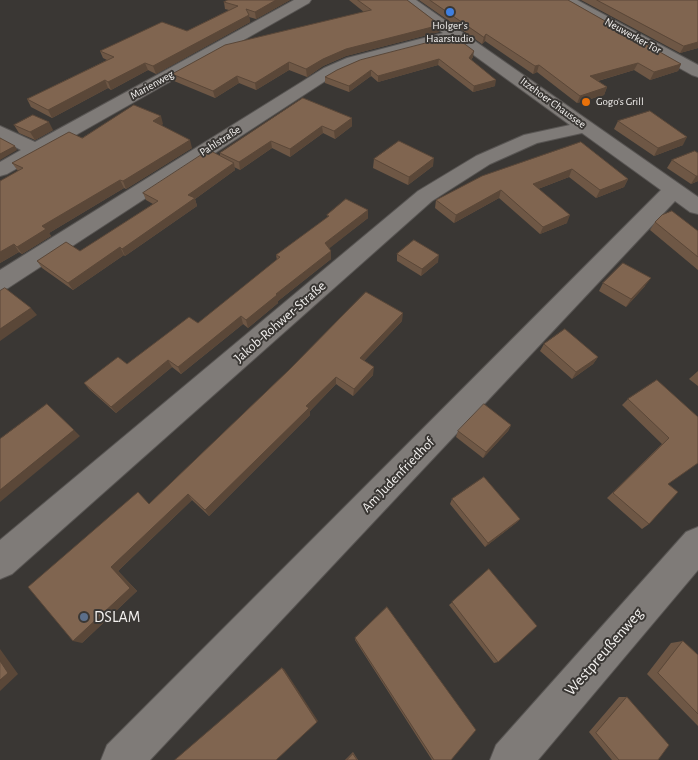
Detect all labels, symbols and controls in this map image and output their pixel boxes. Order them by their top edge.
marker: Holger's Haarstudio [444,6,456,18]
street label: Neuwerker Tor [602,15,664,57]
place label: Holger's Haarstudio [426,19,474,45]
street label: Marienweg [128,68,176,102]
street label: Itzehoer Chaussee [518,75,588,131]
place label: Gogo's Grill [596,95,644,109]
marker: Gogo's Grill [580,96,592,108]
street label: Pahlstraße [197,123,243,159]
street label: Jakob-Rohwer-Straße [231,278,329,366]
street label: Am Judenfriedhof [358,434,438,516]
street label: Westpreußenweg [561,604,647,700]
place label: DSLAM [94,607,140,627]
marker: DSLAM [78,611,90,623]

